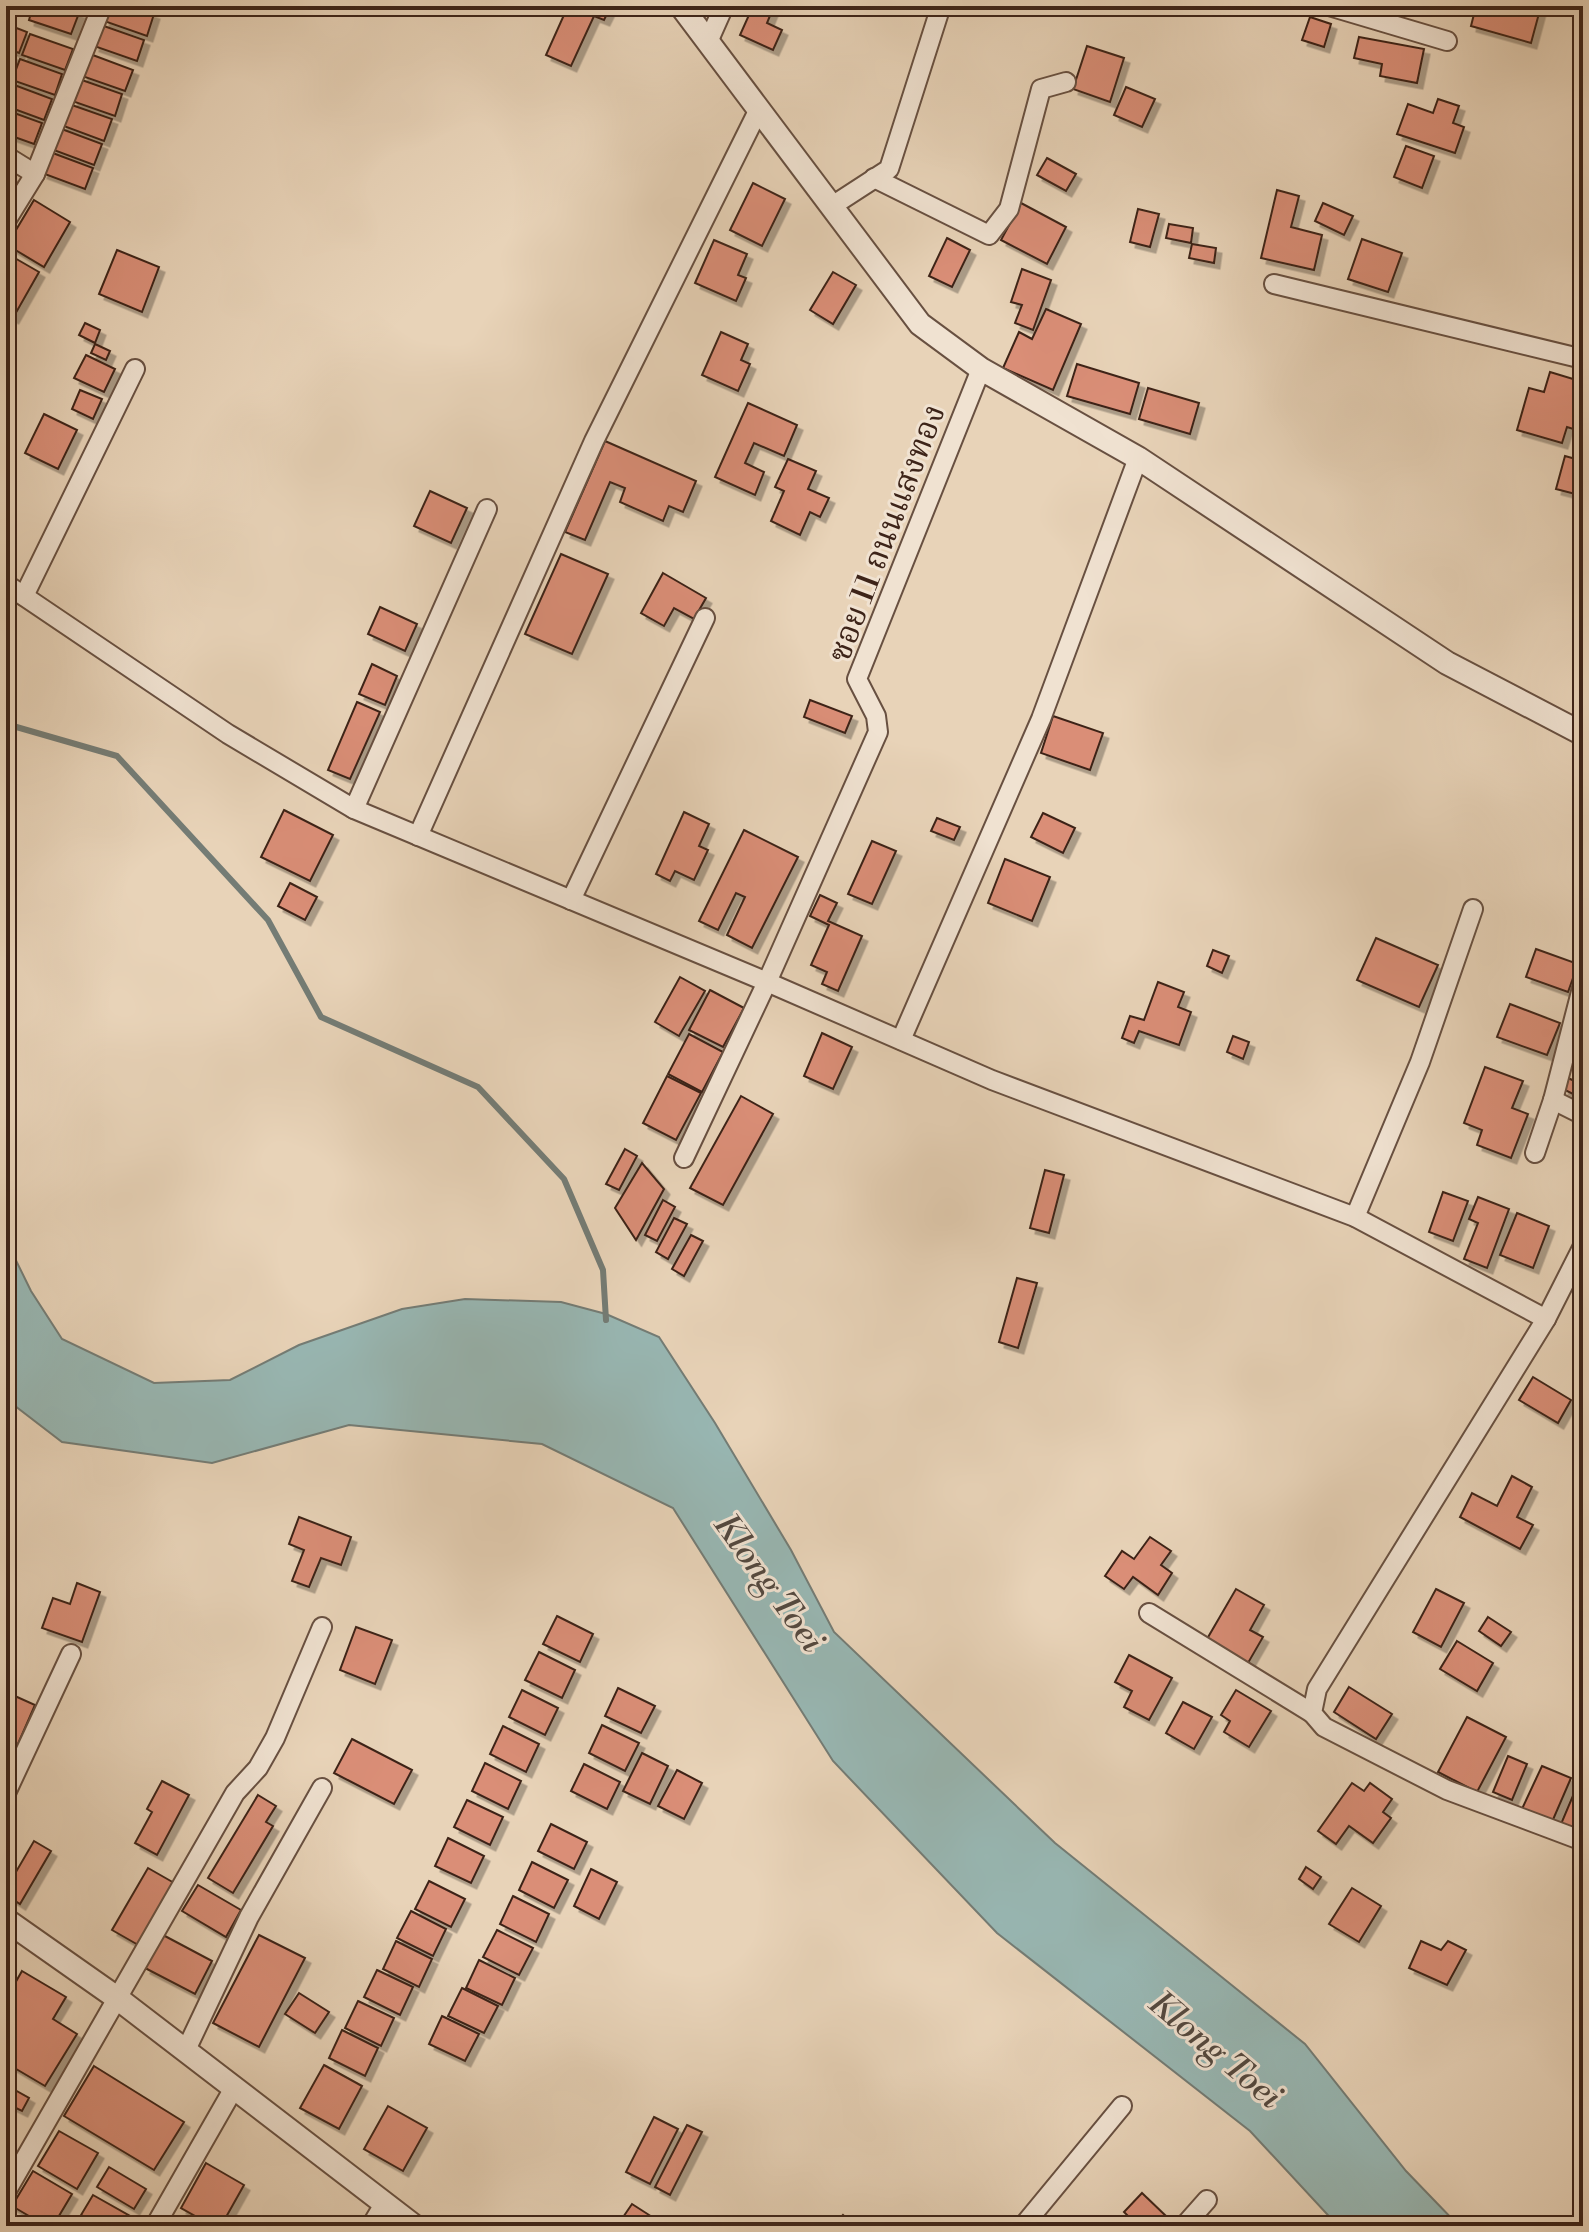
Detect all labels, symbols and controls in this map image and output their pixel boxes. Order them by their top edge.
street label: ซอย 11 ถนนแสงทอง [819,399,954,668]
water label: Klong Toei [704,1506,833,1661]
water label: Klong Toei [1139,1983,1290,2119]

